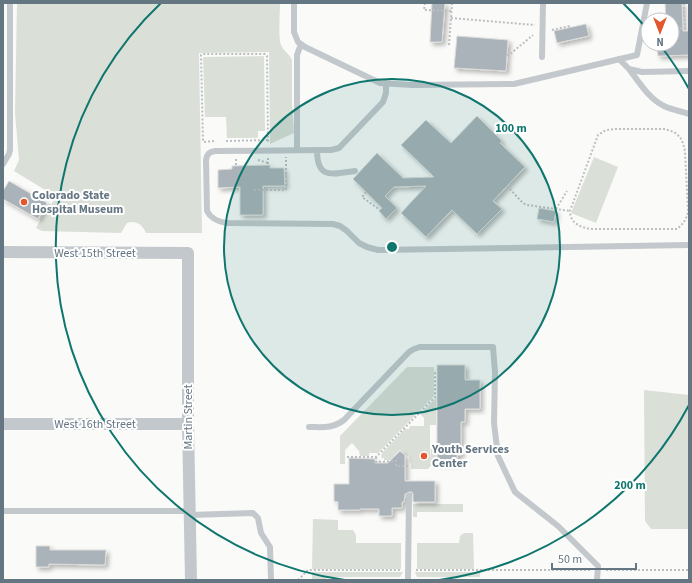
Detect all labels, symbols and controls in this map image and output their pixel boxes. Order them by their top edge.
north arrow [640,12,680,52]
text: N [656,34,664,49]
text: 100 m [495,120,527,137]
place label: Colorado State Hospital Museum [32,187,123,218]
marker: Colorado State Hospital Museum [19,197,29,207]
centre of rings [385,240,399,254]
street label: West 15th Street [54,245,136,262]
street label: Martin Street [180,385,197,449]
street label: West 16th Street [54,416,136,433]
place label: Youth Services Center [431,441,509,472]
marker: Youth Services Center [419,451,429,461]
text: 200 m [614,477,646,494]
scale bar [552,545,636,571]
text: 50 m [558,551,582,568]

